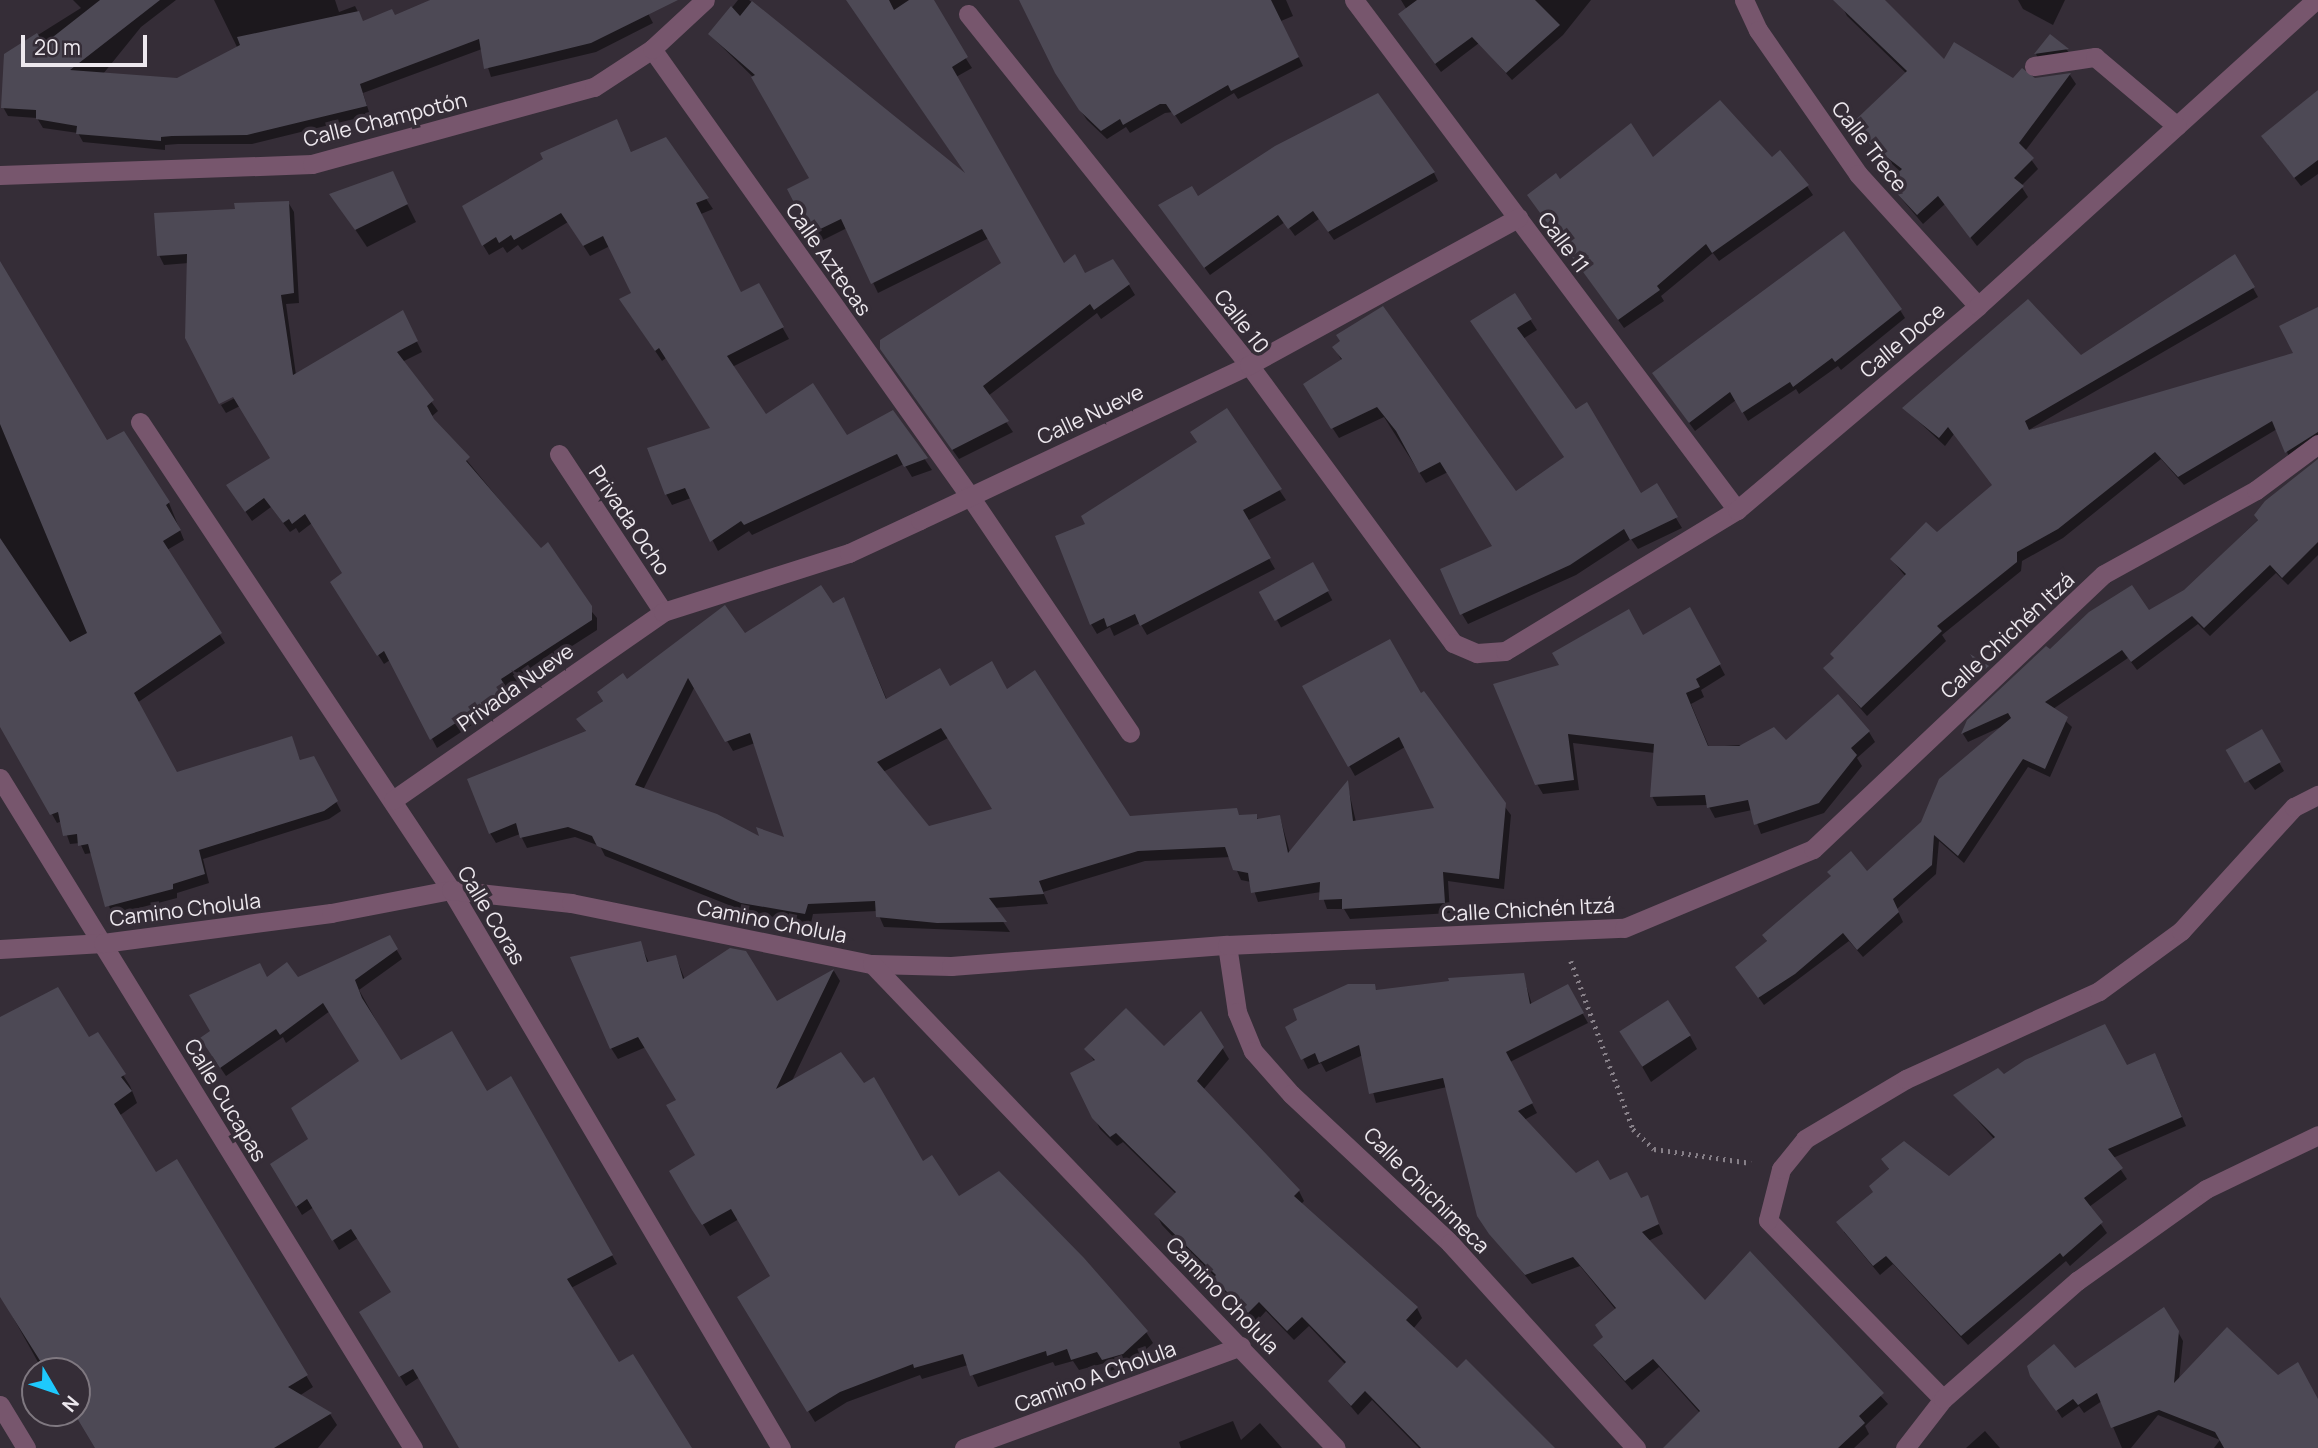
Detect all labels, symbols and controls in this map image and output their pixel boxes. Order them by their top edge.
scale bar [24,21,150,65]
text: 20 m [34,33,81,61]
street label: Calle Champotón [301,86,469,152]
street label: Calle Trece [1827,96,1913,196]
street label: Calle Aztecas [781,198,877,320]
street label: Calle 11 [1533,207,1595,277]
street label: Calle 10 [1209,284,1275,358]
street label: Calle Doce [1854,297,1950,383]
street label: Calle Nueve [1033,378,1147,450]
street label: Privada Ocho [584,460,676,580]
street label: Calle Chichén Itzá [1935,567,2079,703]
street label: Privada Nueve [452,638,578,736]
street label: Calle Coras [453,861,531,969]
street label: Camino Cholula [108,887,262,931]
street label: Calle Chichén Itzá [1441,892,1615,926]
street label: Camino Cholula [695,894,849,948]
street label: Calle Cucapas [179,1034,273,1166]
street label: Calle Chichimeca [1359,1122,1495,1258]
street label: Camino Cholula [1161,1231,1285,1359]
street label: Camino A Cholula [1011,1335,1179,1417]
north arrow [21,1357,91,1427]
text: N [56,1390,85,1417]

